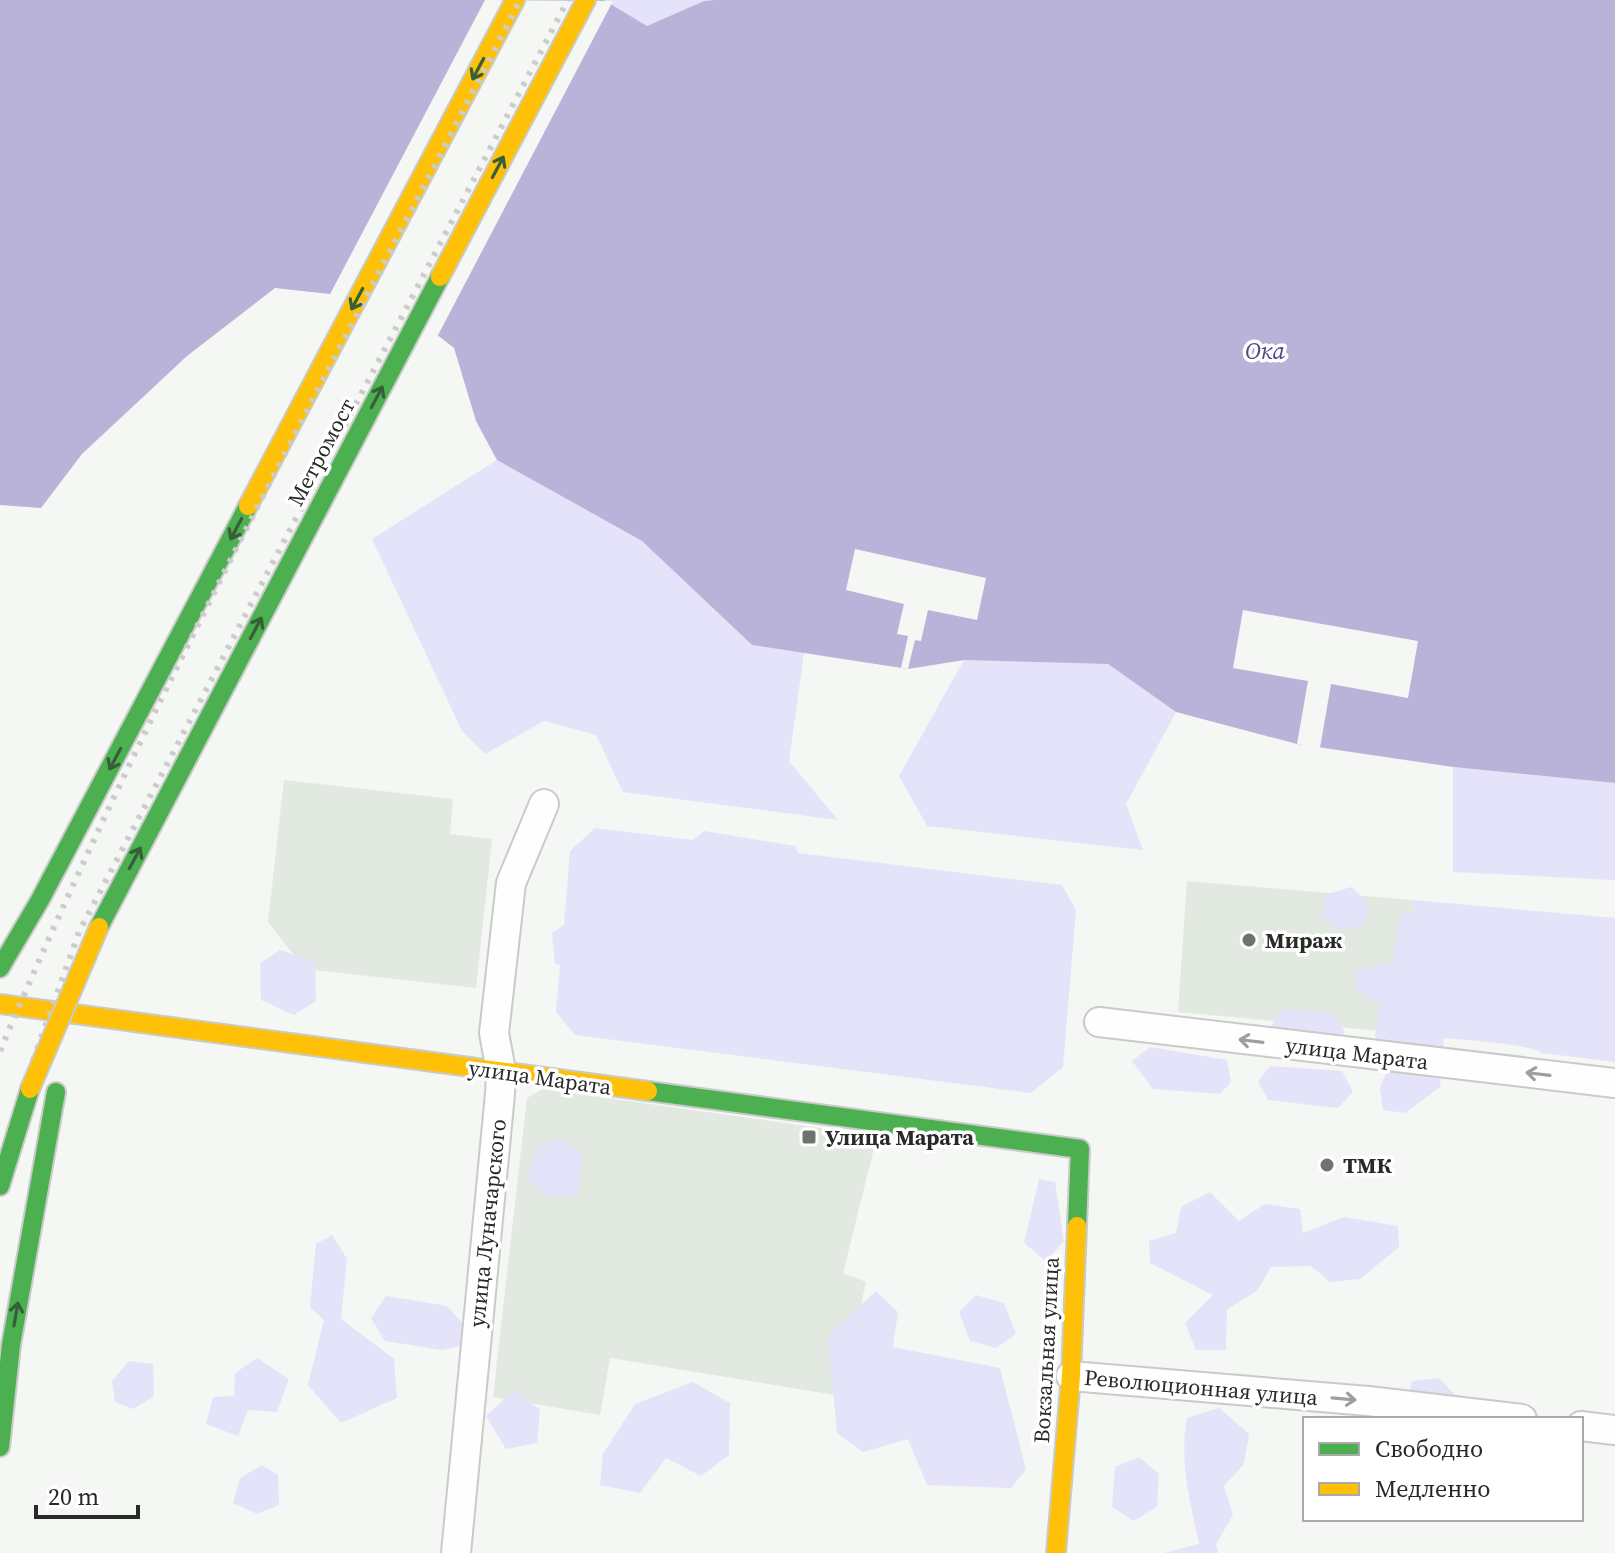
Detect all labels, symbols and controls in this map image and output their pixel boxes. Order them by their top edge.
one-way arrow [470,57,486,80]
one-way arrow [490,156,506,180]
one-way arrow [349,287,365,310]
water label: Ока [1245,334,1286,367]
one-way arrow [369,386,385,410]
street label: Метромост [280,393,362,511]
one-way arrow [227,517,243,540]
one-way arrow [249,616,265,640]
one-way arrow [106,747,122,770]
one-way arrow [128,846,144,870]
place label: Мираж [1265,925,1343,955]
marker: Мираж [1240,931,1258,949]
street label: улица Марата [1284,1029,1431,1077]
one-way arrow [1239,1033,1265,1048]
street label: улица Марата [467,1052,614,1102]
one-way arrow [1525,1067,1551,1082]
street label: улица Луначарского [461,1117,513,1329]
place label: Улица Марата [825,1122,974,1152]
marker: Улица Марата [800,1128,818,1146]
place label: ТМК [1343,1150,1393,1180]
marker: ТМК [1318,1156,1336,1174]
street label: Вокзальная улица [1026,1255,1066,1444]
one-way arrow [10,1302,25,1327]
street label: Революционная улица [1083,1362,1320,1412]
one-way arrow [1330,1392,1357,1407]
legend [1303,1417,1583,1521]
text: Свободно [1375,1432,1483,1465]
scale bar [36,1469,138,1519]
text: Медленно [1375,1472,1490,1505]
text: 20 m [48,1480,99,1513]

